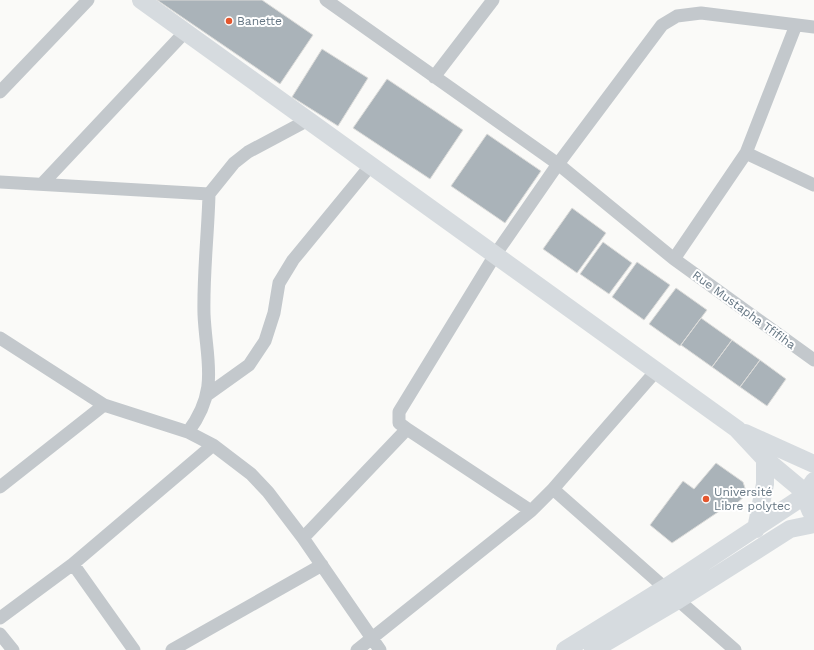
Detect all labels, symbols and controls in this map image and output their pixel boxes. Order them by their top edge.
place label: Banette [237,14,282,28]
marker: Banette [224,16,234,26]
street label: Rue Mustapha Tfifiha [690,268,798,352]
place label: Université Libre polytec [714,485,791,513]
marker: Université Libre polytec [701,494,711,504]

